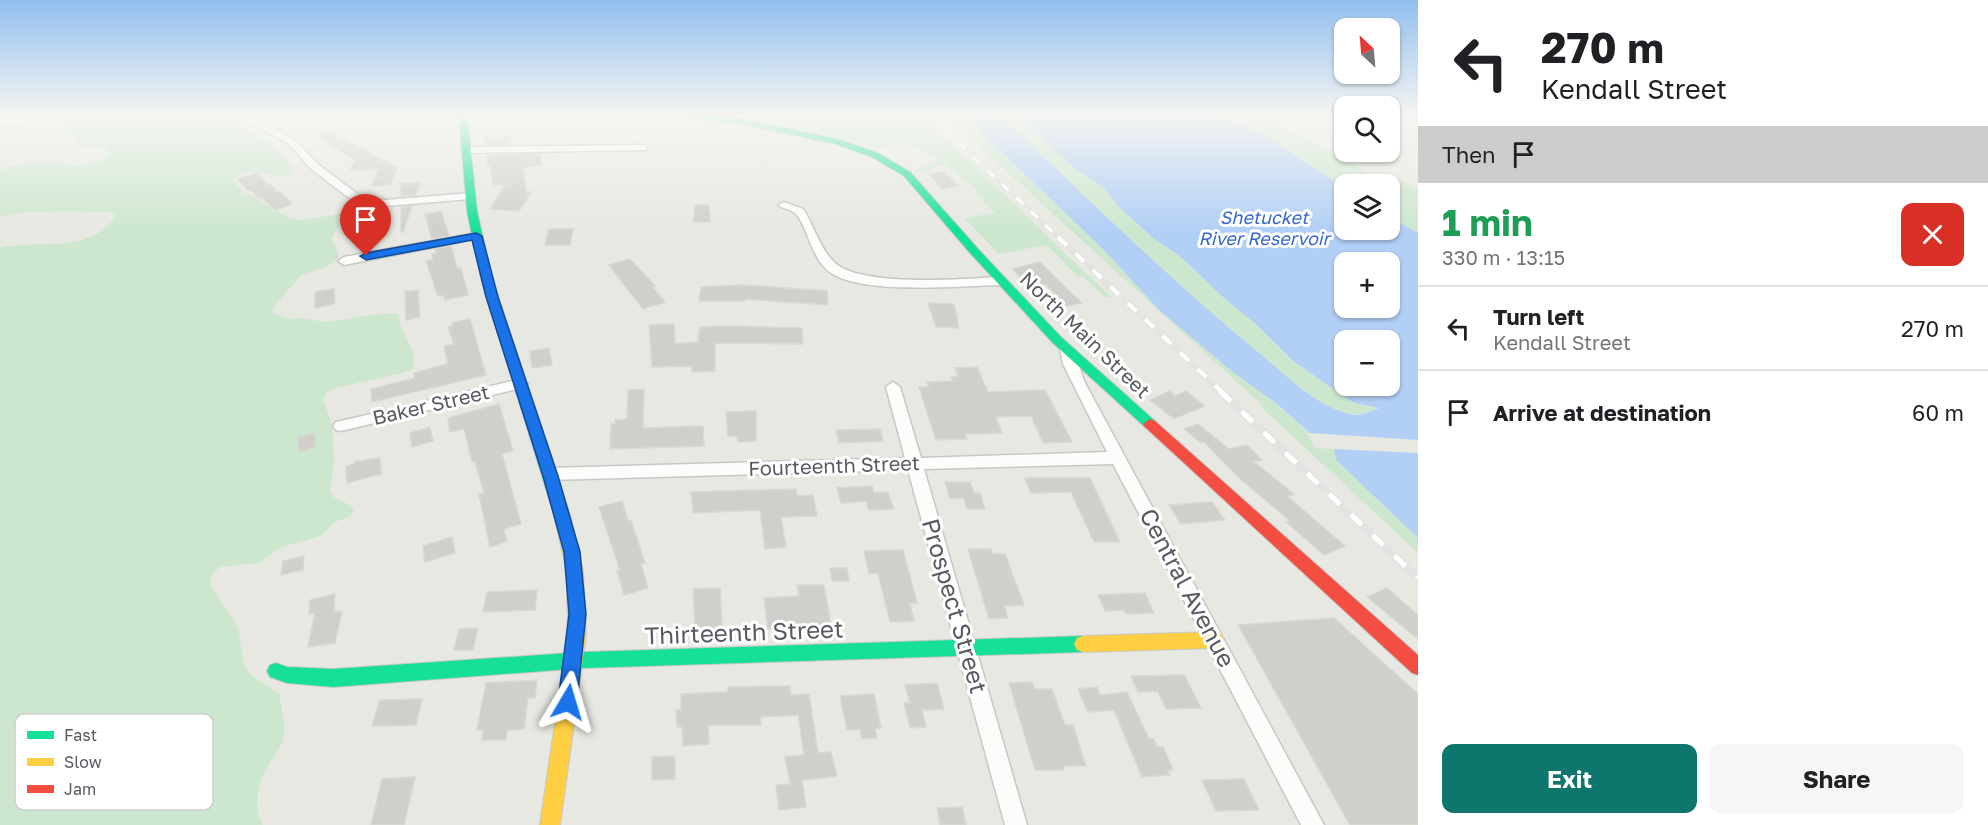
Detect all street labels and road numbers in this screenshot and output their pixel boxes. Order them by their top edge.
street label: North Main Street [1016,266,1156,402]
street label: Baker Street [370,379,492,429]
street label: Fourteenth Street [748,450,920,480]
street label: Central Avenue [1134,503,1242,672]
street label: Prospect Street [917,515,994,696]
street label: Thirteenth Street [644,614,844,649]

